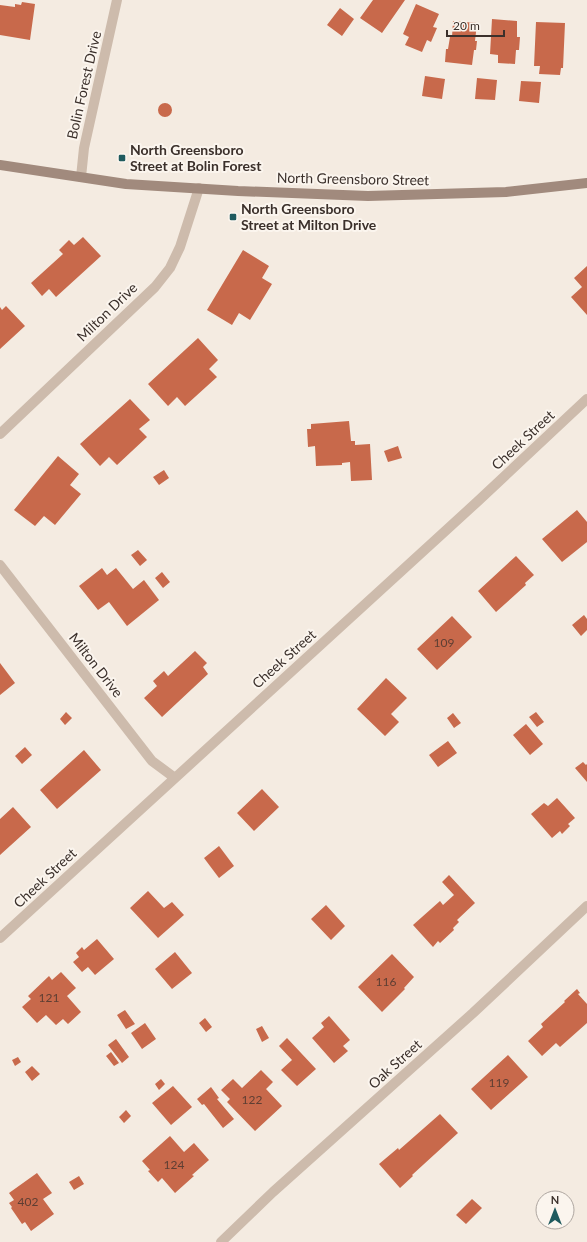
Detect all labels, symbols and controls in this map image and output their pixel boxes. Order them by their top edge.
scale bar [447,12,504,38]
text: 20 m [453,18,480,33]
street label: Bolin Forest Drive [63,29,104,141]
place label: North Greensboro Street at Bolin Forest [130,141,262,174]
marker: North Greensboro Street at Bolin Forest [117,153,127,163]
street label: North Greensboro Street [277,169,429,188]
place label: North Greensboro Street at Milton Drive [241,200,377,233]
marker: North Greensboro Street at Milton Drive [228,212,238,222]
street label: Milton Drive [73,279,140,345]
street label: Cheek Street [488,406,558,473]
street label: Cheek Street [248,626,319,692]
street label: Milton Drive [66,629,127,700]
house number: 109 [434,635,454,650]
street label: Cheek Street [10,844,80,911]
house number: 116 [376,974,396,989]
house number: 121 [39,990,59,1005]
street label: Oak Street [365,1035,425,1092]
house number: 119 [489,1075,509,1090]
house number: 122 [242,1092,262,1107]
house number: 124 [164,1157,184,1172]
north arrow [535,1190,575,1230]
text: N [551,1193,559,1206]
house number: 402 [18,1194,38,1209]

